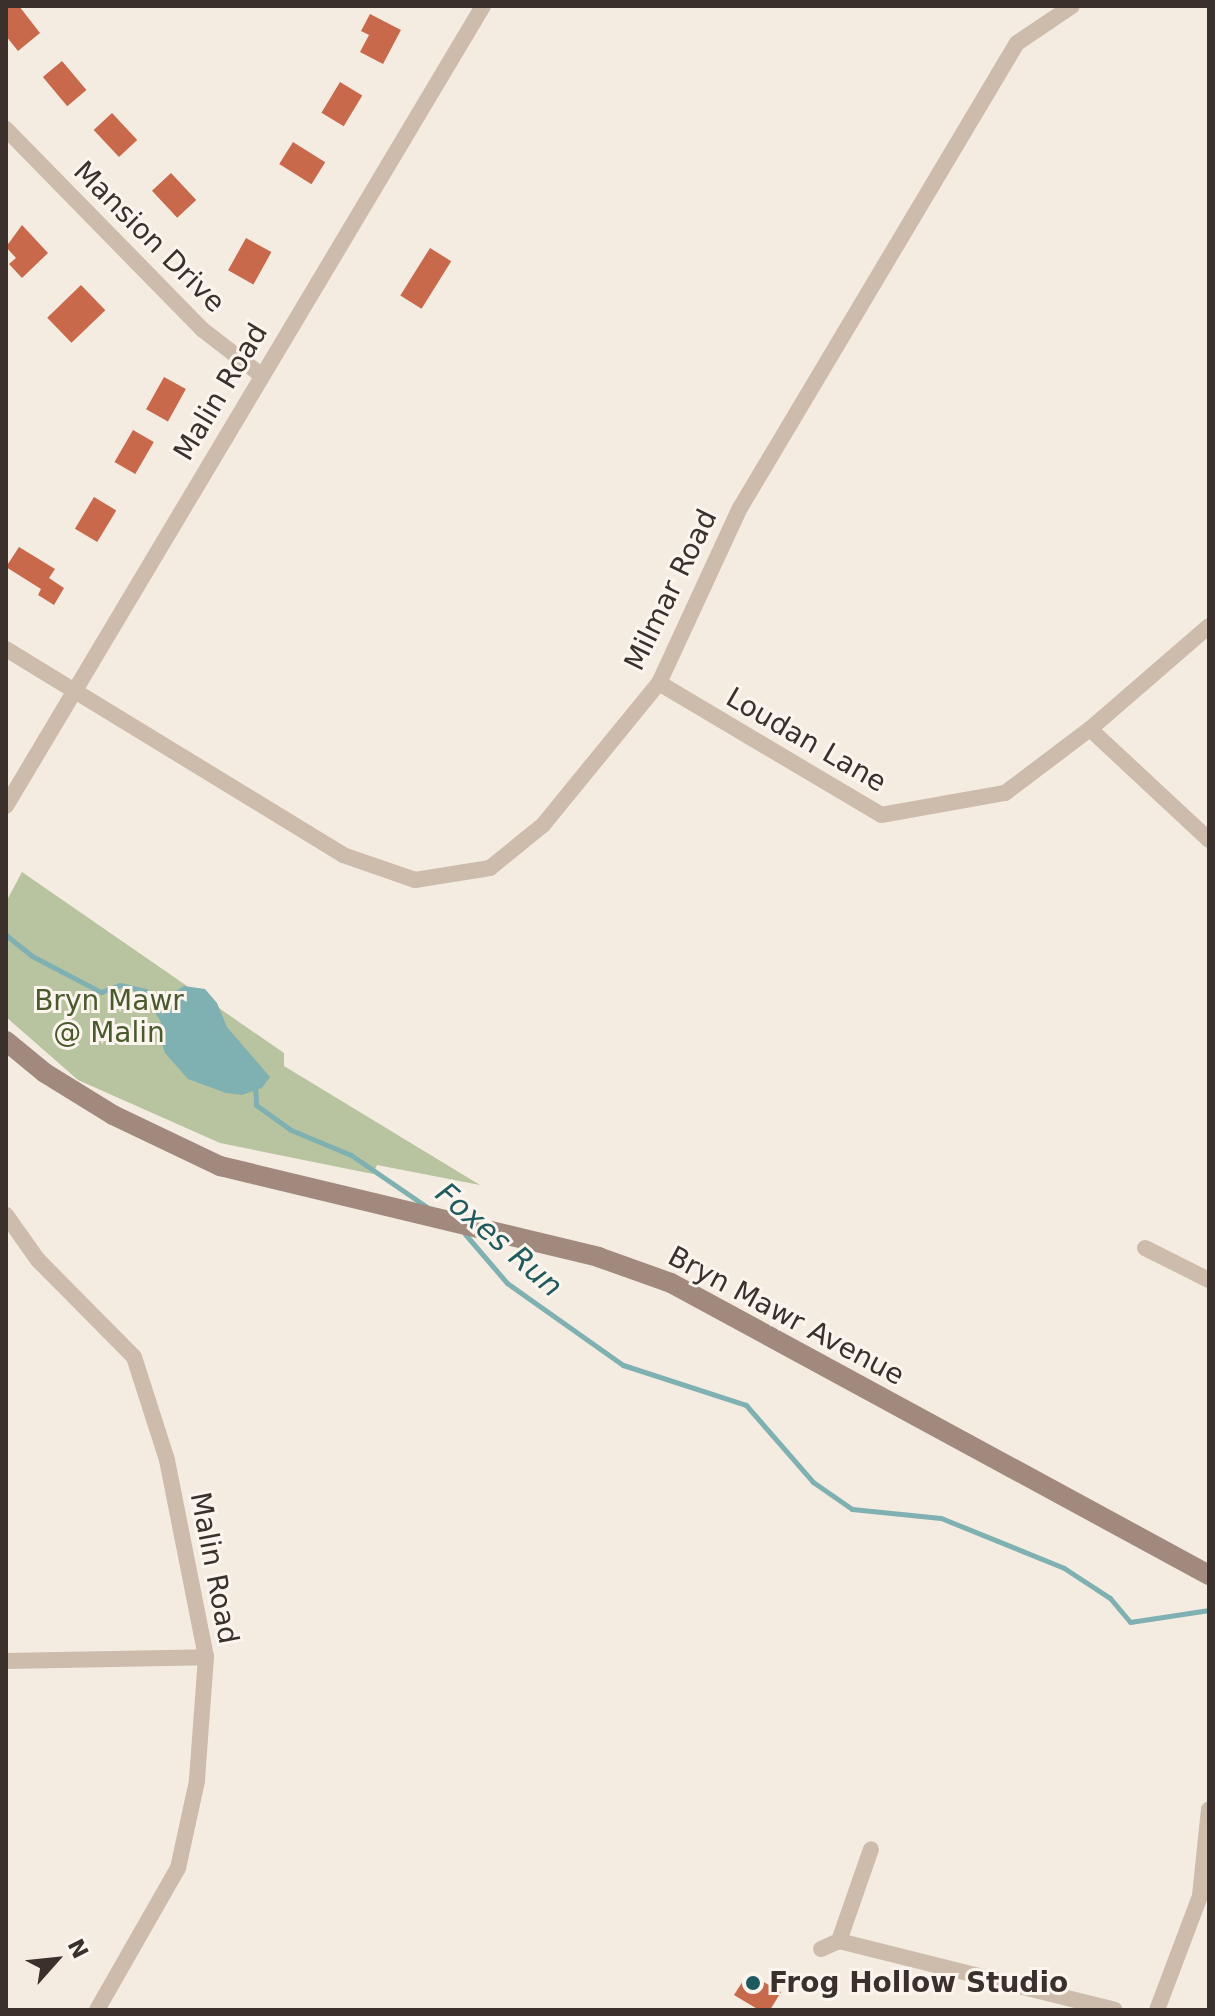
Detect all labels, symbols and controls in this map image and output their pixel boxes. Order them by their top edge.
street label: Mansion Drive [66,154,232,320]
street label: Malin Road [167,317,275,467]
street label: Milmar Road [618,504,724,676]
street label: Loudan Lane [720,681,892,799]
park label: Bryn Mawr @ Malin [34,984,184,1050]
water label: Foxes Run [428,1175,570,1305]
street label: Bryn Mawr Avenue [662,1240,910,1392]
street label: Malin Road [183,1489,245,1647]
north arrow [16,1920,96,2000]
text: N [63,1935,93,1963]
place label: Frog Hollow Studio [769,1966,1068,2000]
marker: Frog Hollow Studio [744,1974,762,1992]

